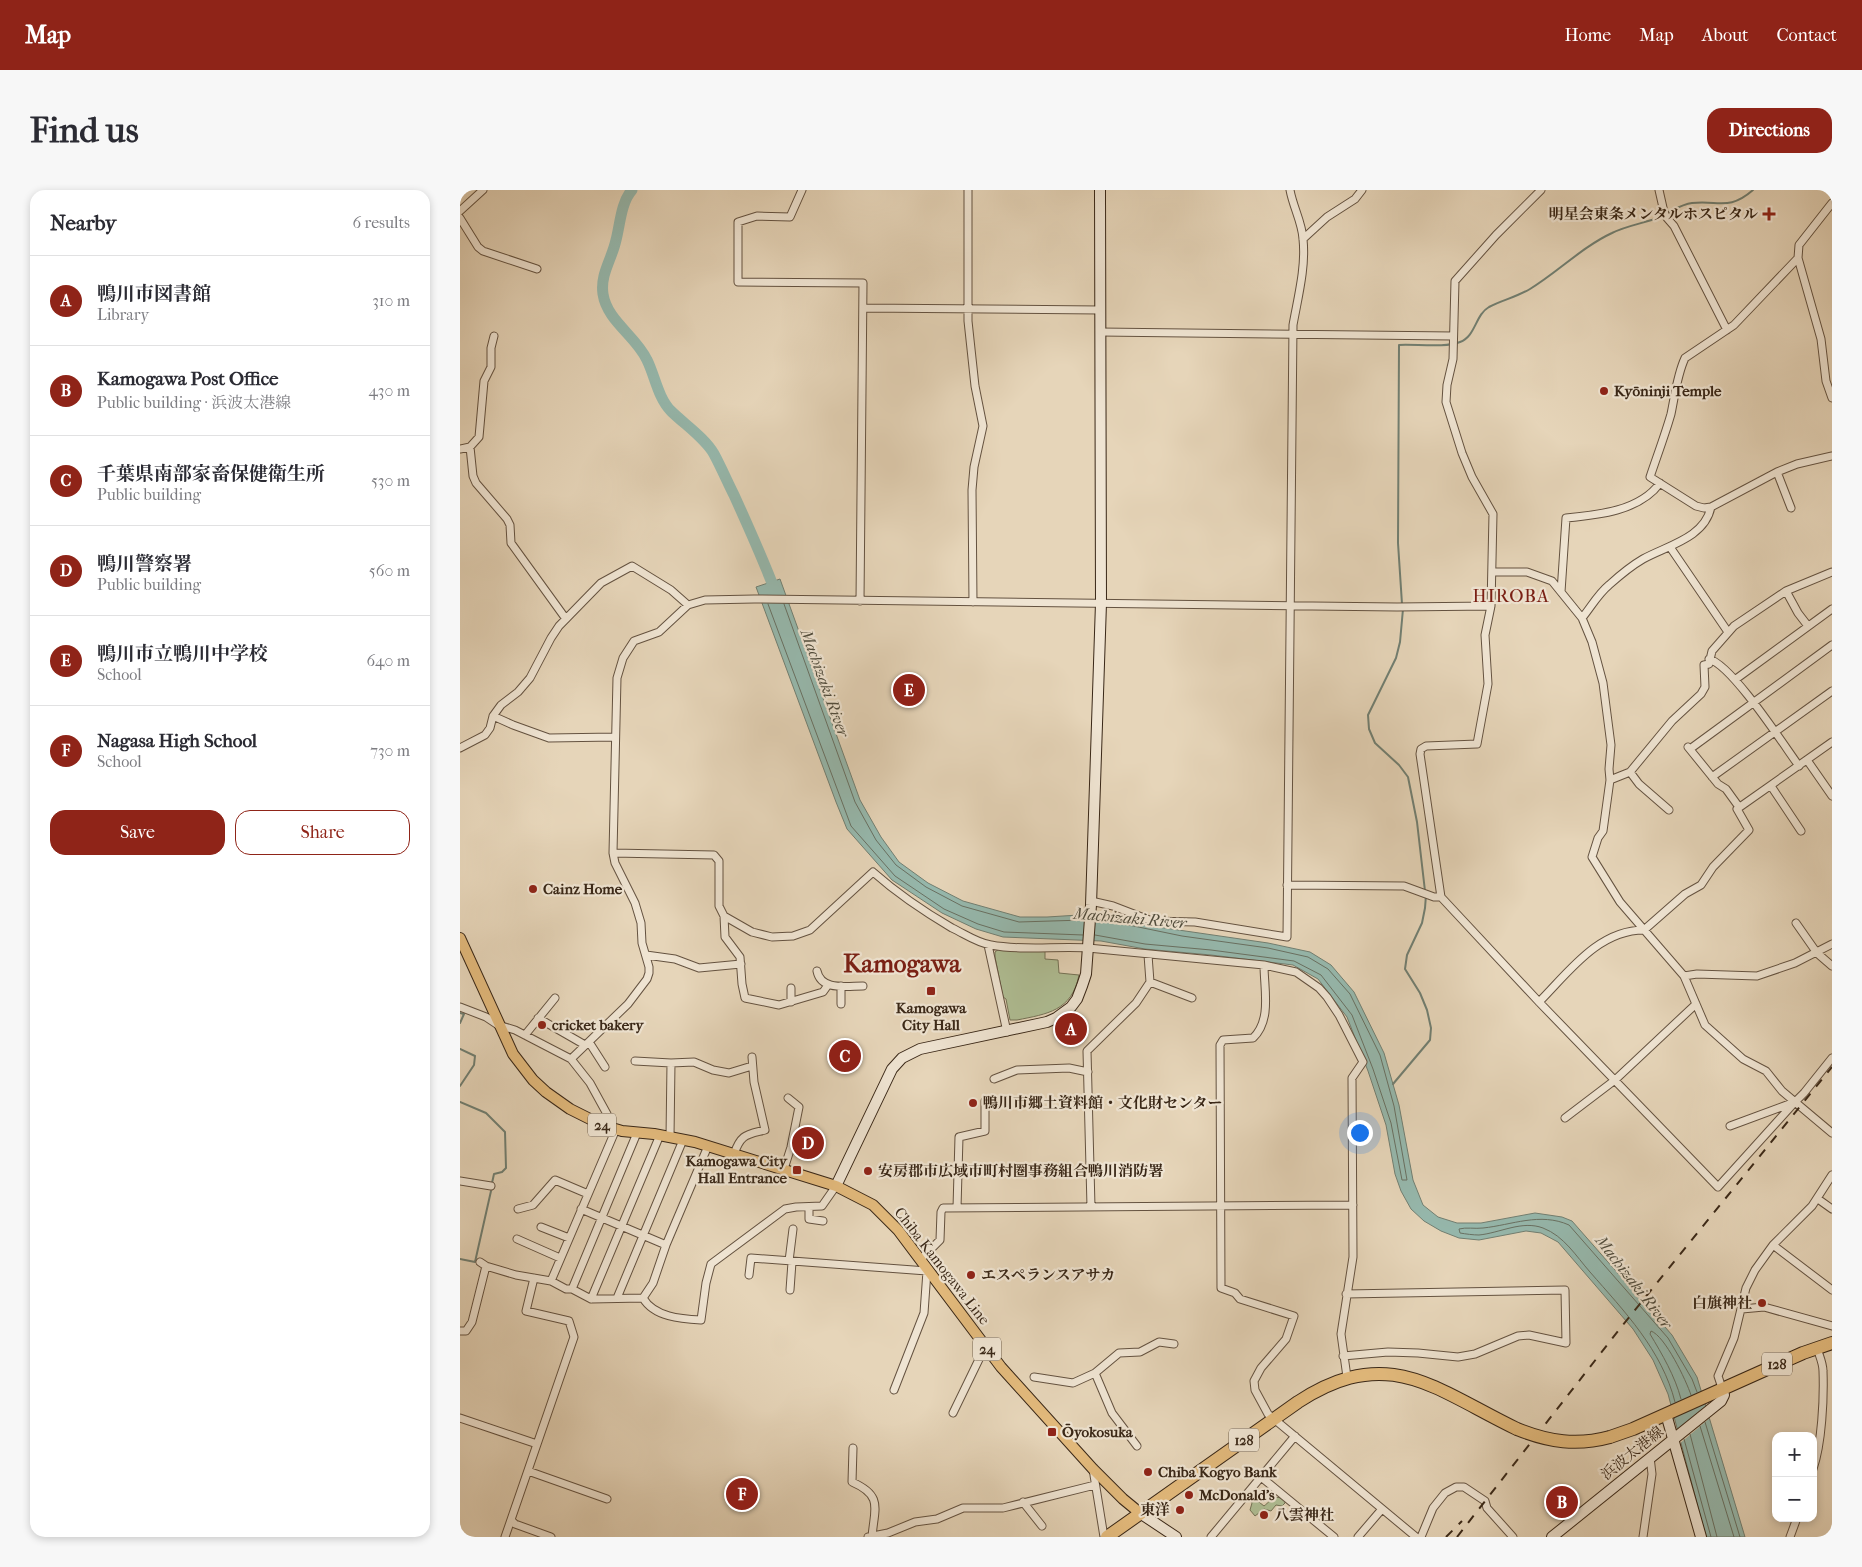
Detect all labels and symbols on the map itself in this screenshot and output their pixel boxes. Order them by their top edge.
place label: 明星会東条メンタルホスピタル [1549,205,1758,223]
marker: 明星会東条メンタルホスピタル [1762,207,1776,221]
place label: Kyōninji Temple [1614,382,1722,400]
marker: Kyōninji Temple [1598,385,1610,397]
district label: HIROBA [1472,586,1550,607]
water label: Machizaki River [796,626,854,741]
pin: E [893,671,925,709]
place label: Cainz Home [543,880,623,898]
marker: Cainz Home [527,883,539,895]
water label: Machizaki River [1072,904,1189,933]
district label: Kamogawa [843,949,962,978]
marker: Kamogawa City Hall [925,985,937,997]
place label: Kamogawa City Hall [896,999,967,1034]
pin: A [1055,1010,1087,1048]
place label: cricket bakery [552,1016,644,1034]
marker: cricket bakery [536,1019,548,1031]
pin: C [829,1037,861,1075]
place label: 鴨川市郷土資料館・文化財センター [983,1094,1222,1112]
marker: 鴨川市郷土資料館・文化財センター [967,1097,979,1109]
road number: 24 [588,1114,616,1136]
your location [1347,1120,1373,1146]
pin: D [792,1124,824,1162]
place label: Kamogawa City Hall Entrance [686,1152,788,1187]
place label: 安房郡市広域市町村圏事務組合鴨川消防署 [878,1162,1163,1180]
marker: Kamogawa City Hall Entrance [791,1164,803,1176]
marker: 安房郡市広域市町村圏事務組合鴨川消防署 [862,1165,874,1177]
street label: Chiba Kamogawa Line [891,1204,994,1329]
water label: Machizaki River [1591,1231,1677,1334]
place label: エスペランスアサカ [981,1266,1115,1284]
marker: エスペランスアサカ [965,1269,977,1281]
place label: 白旗神社 [1692,1294,1752,1312]
marker: 白旗神社 [1756,1297,1768,1309]
road number: 24 [973,1338,1001,1360]
road number: 128 [1762,1352,1792,1376]
street label: 浜波太港線 [1597,1422,1667,1484]
place label: Ōyokosuka [1062,1423,1134,1441]
marker: Ōyokosuka [1046,1426,1058,1438]
road number: 128 [1229,1428,1259,1452]
place label: Chiba Kogyo Bank [1158,1463,1278,1481]
marker: Chiba Kogyo Bank [1142,1466,1154,1478]
pin: F [726,1475,758,1513]
pin: B [1546,1483,1578,1521]
place label: McDonald's [1198,1486,1275,1504]
marker: McDonald's [1183,1489,1195,1501]
place label: 東洋 [1140,1501,1170,1519]
marker: 東洋 [1174,1504,1186,1516]
place label: 八雲神社 [1274,1506,1334,1524]
marker: 八雲神社 [1258,1509,1270,1521]

